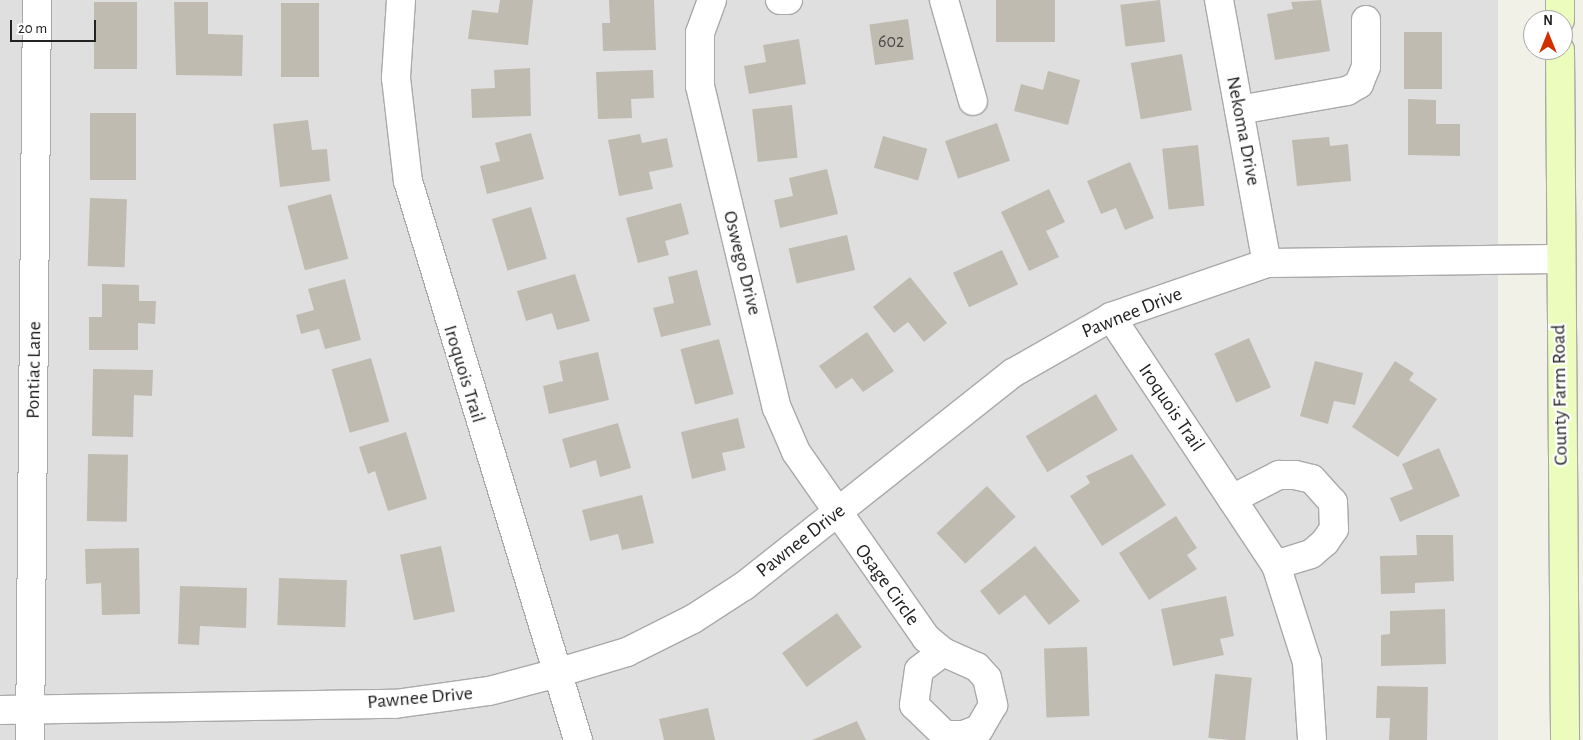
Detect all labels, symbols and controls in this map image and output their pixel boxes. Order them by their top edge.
scale bar [12,10,99,42]
north arrow [1523,10,1573,60]
text: N [1543,14,1553,28]
text: 20 m [18,21,47,36]
house number: 602 [878,31,904,53]
street label: Nekoma Drive [1221,74,1265,188]
street label: Oswego Drive [717,208,767,318]
street label: Pawnee Drive [1078,282,1186,344]
street label: Pontiac Lane [21,321,47,419]
street label: Iroquois Trail [438,322,490,426]
street label: County Farm Road [1547,324,1573,466]
street label: Iroquois Trail [1133,359,1209,457]
street label: Pawnee Drive [752,499,850,583]
street label: Osage Circle [849,539,925,631]
street label: Pawnee Drive [366,681,474,715]

